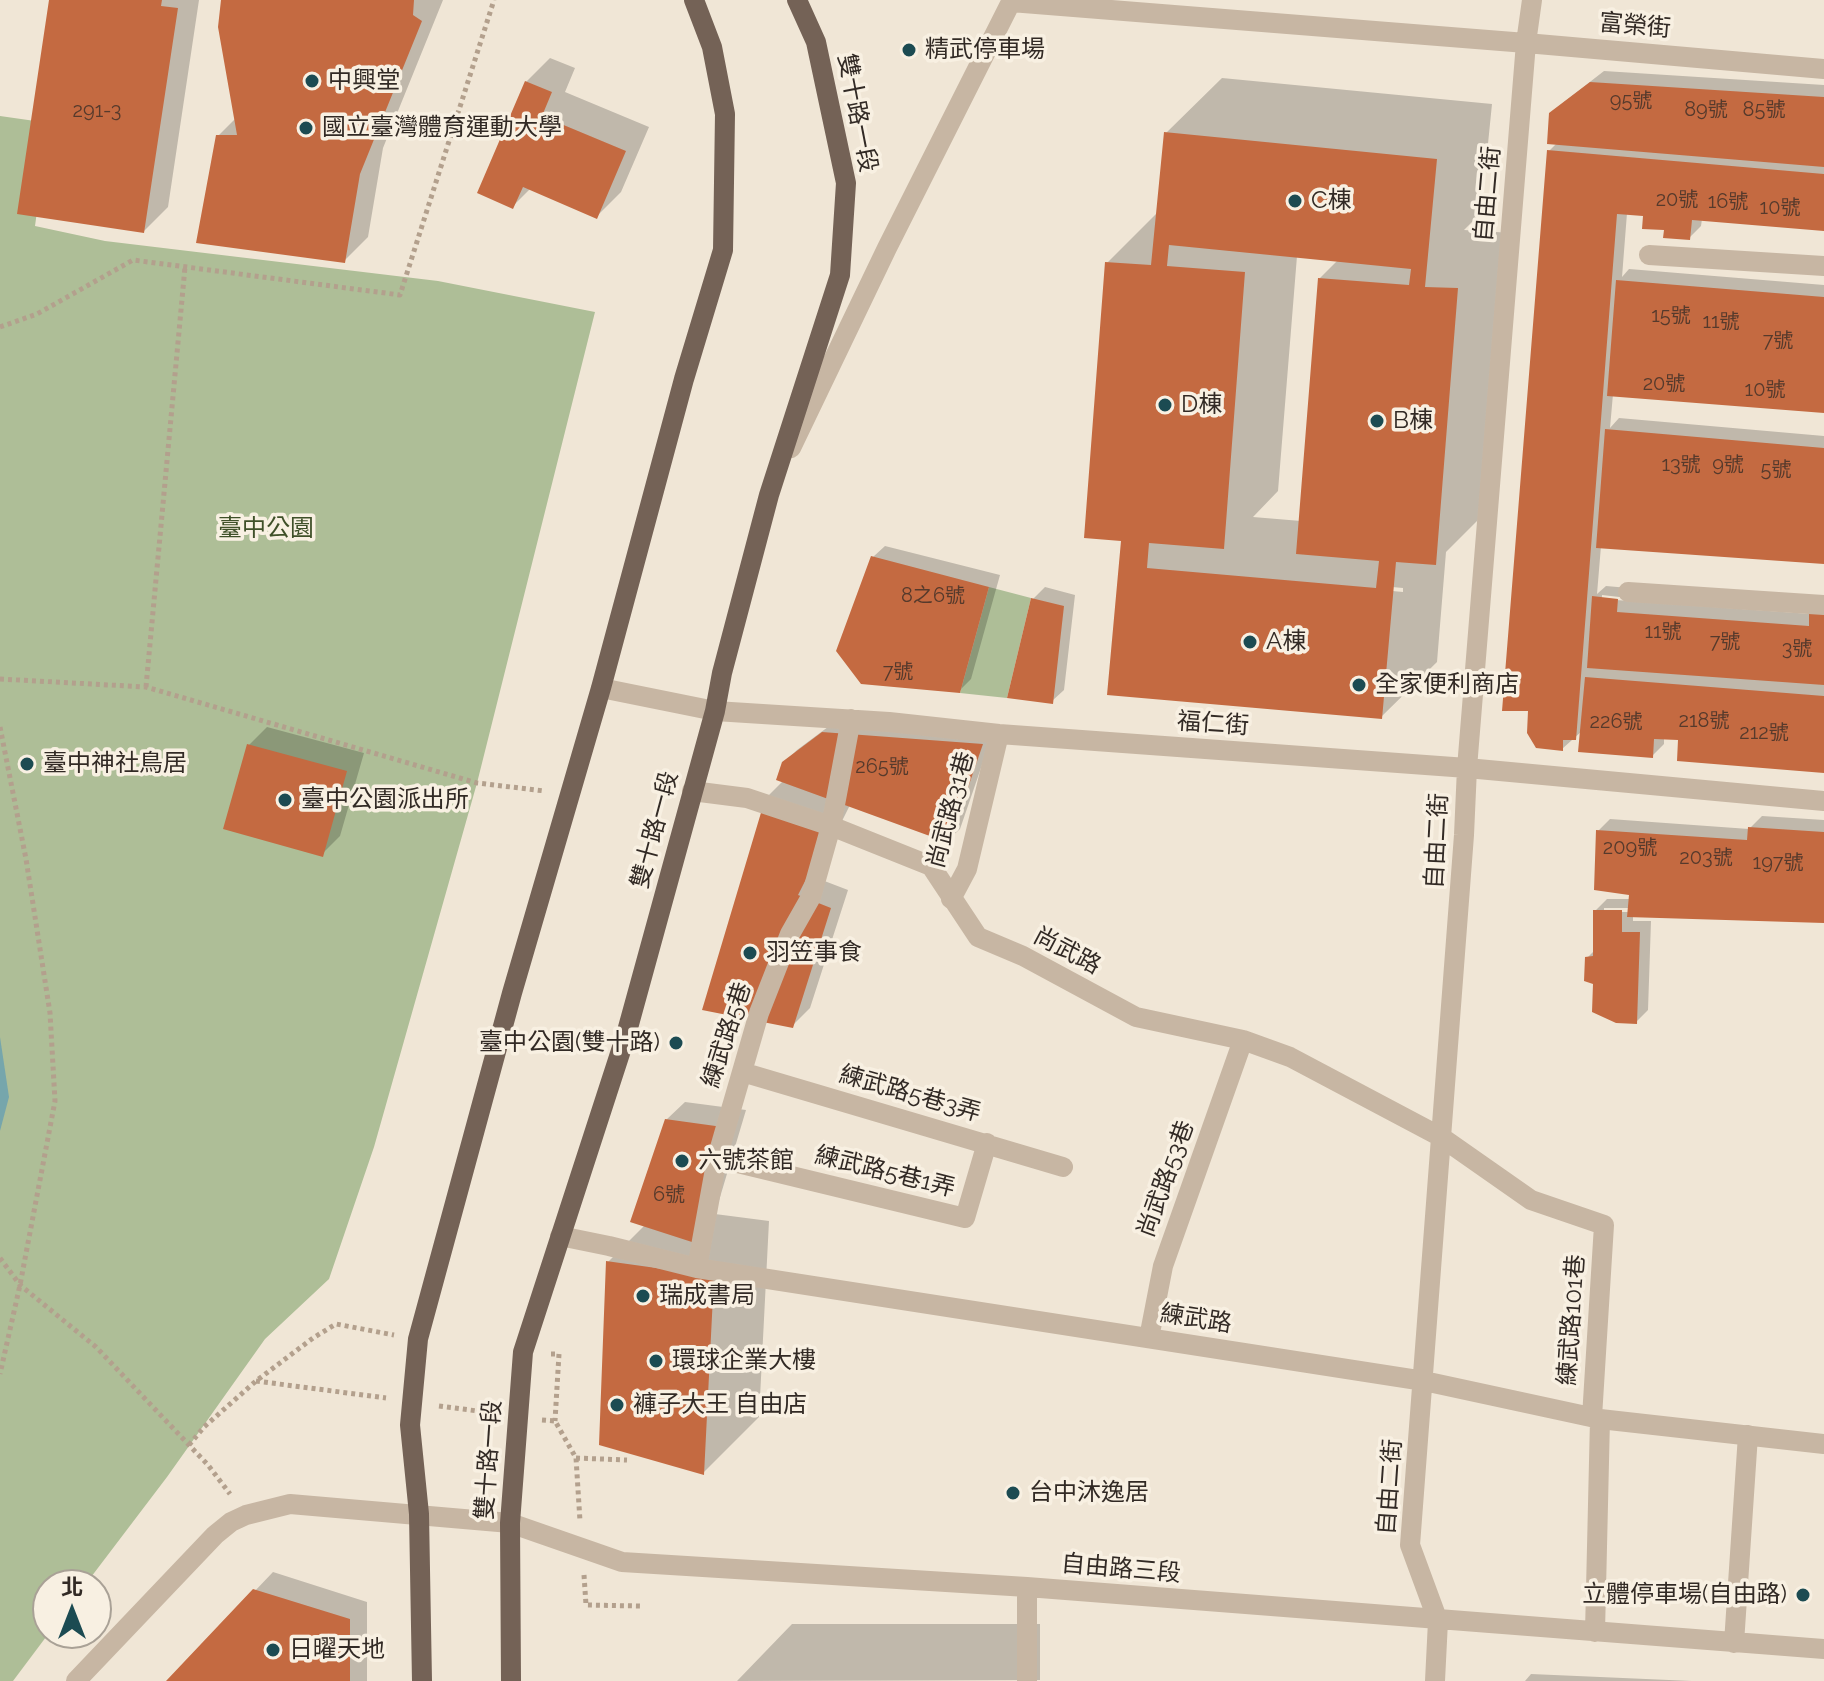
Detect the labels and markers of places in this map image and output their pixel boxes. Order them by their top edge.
place label: 精武停車場 [925,36,1045,64]
marker: 精武停車場 [900,41,918,59]
place label: 中興堂 [328,67,400,95]
marker: 中興堂 [303,72,321,90]
place label: 國立臺灣體育運動大學 [322,114,562,142]
marker: 國立臺灣體育運動大學 [297,119,315,137]
place label: C棟 [1311,187,1351,215]
marker: C棟 [1286,192,1304,210]
place label: D棟 [1181,391,1222,419]
marker: D棟 [1156,396,1174,414]
place label: B棟 [1393,407,1433,435]
marker: B棟 [1368,412,1386,430]
place label: A棟 [1266,628,1306,656]
marker: A棟 [1241,633,1259,651]
place label: 全家便利商店 [1375,671,1519,699]
marker: 全家便利商店 [1350,676,1368,694]
place label: 臺中神社鳥居 [43,750,187,778]
marker: 臺中神社鳥居 [18,755,36,773]
place label: 臺中公園派出所 [301,786,469,814]
marker: 臺中公園派出所 [276,791,294,809]
place label: 羽笠事食 [766,939,862,967]
marker: 羽笠事食 [741,944,759,962]
place label: 臺中公園(雙十路) [479,1029,660,1057]
marker: 臺中公園(雙十路) [667,1034,685,1052]
place label: 六號茶館 [698,1147,794,1175]
marker: 六號茶館 [673,1152,691,1170]
place label: 瑞成書局 [659,1282,755,1310]
marker: 瑞成書局 [634,1287,652,1305]
place label: 環球企業大樓 [672,1347,816,1375]
marker: 環球企業大樓 [647,1352,665,1370]
place label: 褲子大王 自由店 [633,1391,807,1419]
marker: 褲子大王 自由店 [608,1396,626,1414]
place label: 台中沐逸居 [1029,1479,1149,1507]
marker: 台中沐逸居 [1004,1484,1022,1502]
place label: 立體停車場(自由路) [1582,1581,1787,1609]
marker: 立體停車場(自由路) [1794,1586,1812,1604]
place label: 日曜天地 [289,1636,385,1664]
marker: 日曜天地 [264,1641,282,1659]

